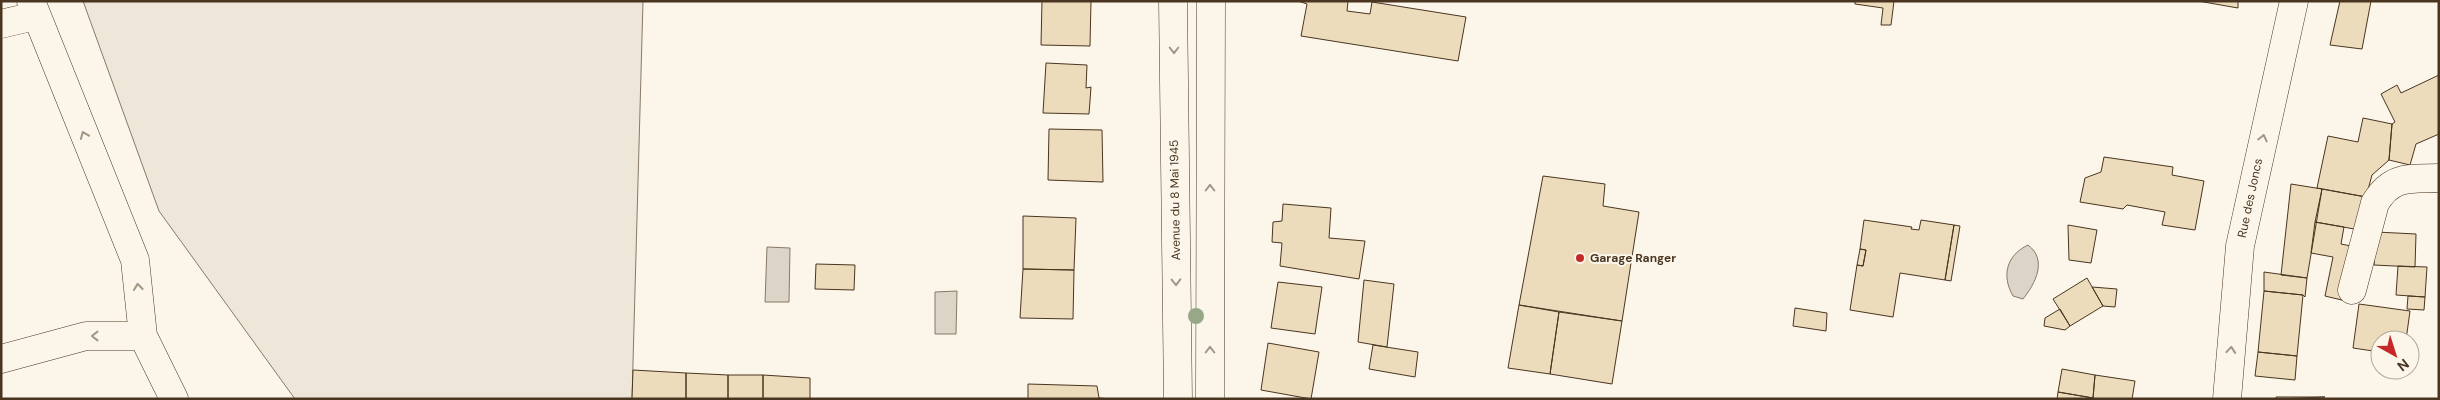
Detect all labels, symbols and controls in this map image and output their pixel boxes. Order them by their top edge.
one-way arrow [1169,46,1179,54]
one-way arrow [80,131,90,140]
one-way arrow [2257,134,2268,142]
street label: Avenue du 8 Mai 1945 [1166,140,1184,260]
street label: Rue des Joncs [2234,157,2266,239]
one-way arrow [1205,183,1215,191]
place label: Garage Ranger [1590,250,1676,266]
marker: Garage Ranger [1574,252,1586,264]
one-way arrow [1171,279,1181,287]
one-way arrow [133,283,144,291]
north arrow [2370,330,2420,380]
one-way arrow [90,331,98,341]
one-way arrow [1205,346,1215,354]
one-way arrow [2225,346,2236,354]
text: N [2394,355,2413,375]

